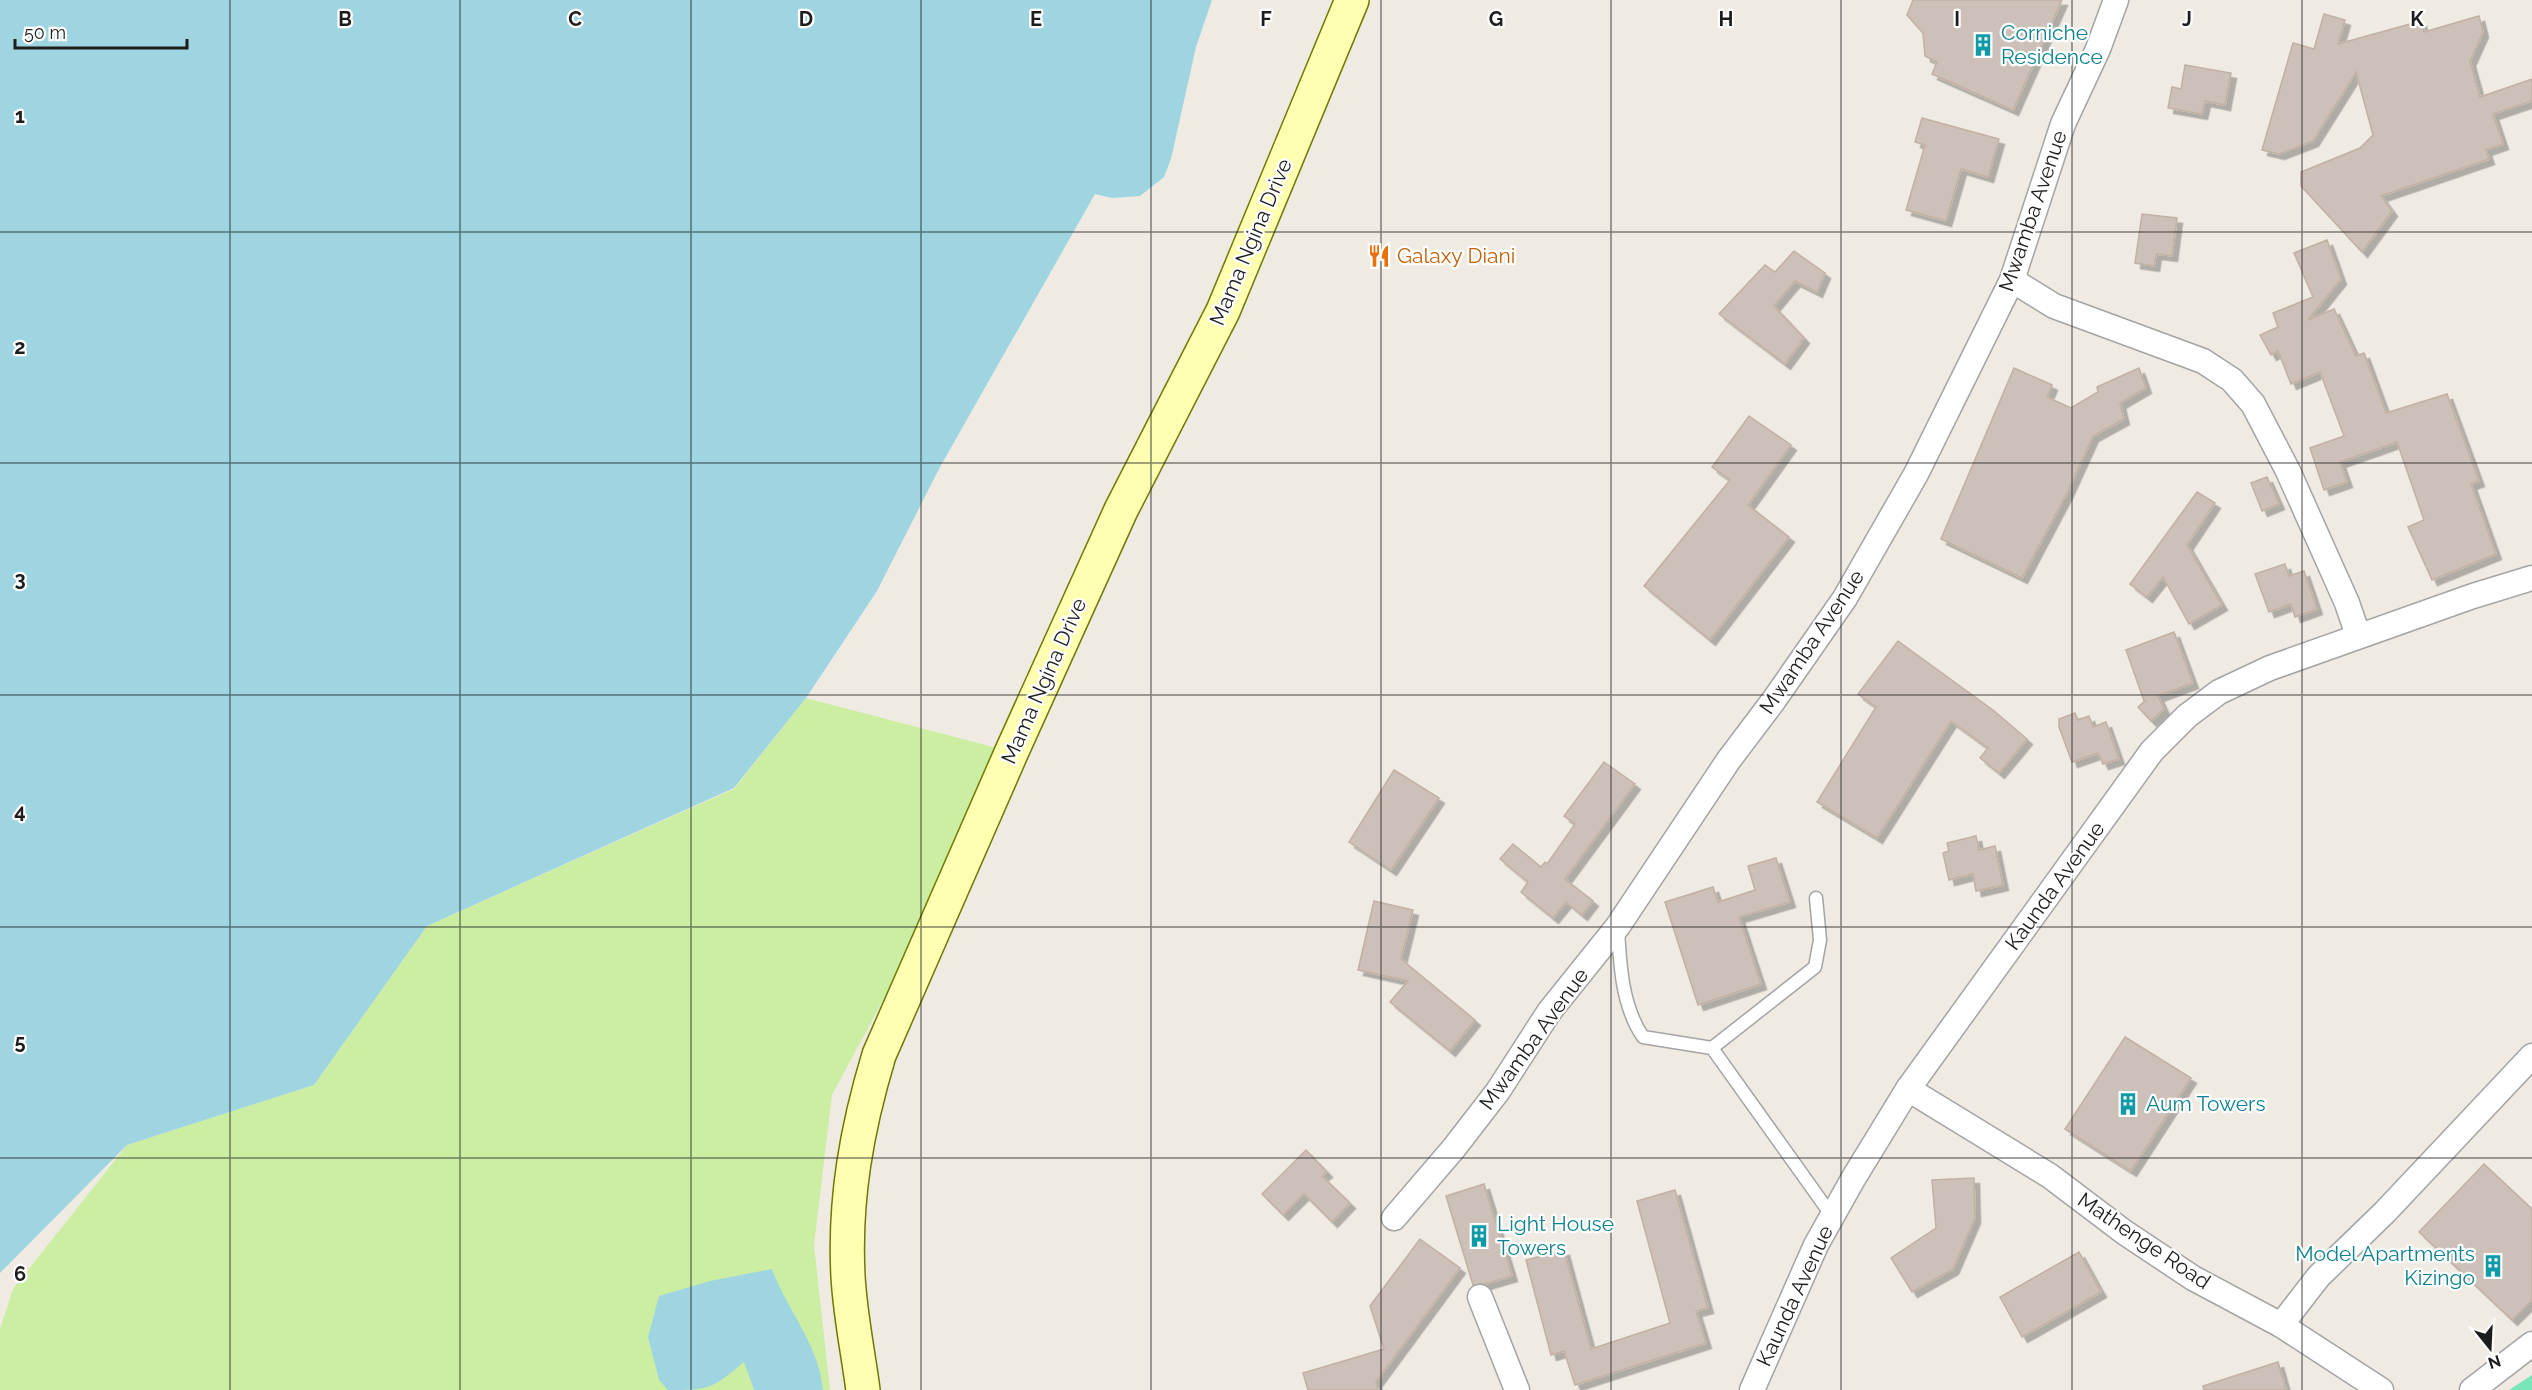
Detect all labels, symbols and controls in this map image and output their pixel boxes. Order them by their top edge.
text: B [338,7,352,31]
text: C [568,7,582,31]
text: D [799,7,813,31]
text: E [1030,7,1042,31]
text: F [1260,7,1272,31]
text: G [1489,7,1503,31]
text: H [1719,7,1733,31]
text: I [1954,7,1960,31]
text: J [2182,7,2192,31]
text: K [2410,7,2424,31]
scale bar [15,12,188,50]
place label: Corniche Residence [2001,20,2103,69]
text: 50 m [24,22,66,43]
building icon: Corniche Residence [1970,32,1996,58]
text: 1 [15,104,25,128]
street label: Mwamba Avenue [1993,127,2072,295]
street label: Mama Ngina Drive [1204,155,1297,329]
restaurant icon: Galaxy Diani [1366,243,1392,269]
place label: Galaxy Diani [1397,243,1515,268]
text: 2 [14,335,26,359]
street label: Mwamba Avenue [1754,565,1869,719]
text: 3 [14,567,26,591]
street label: Mama Ngina Drive [996,594,1091,767]
text: 4 [14,799,26,823]
street label: Kaunda Avenue [2000,817,2110,955]
street label: Mwamba Avenue [1474,963,1593,1114]
text: 5 [14,1030,26,1054]
building icon: Aum Towers [2115,1091,2141,1117]
place label: Aum Towers [2146,1091,2266,1116]
street label: Mathenge Road [2073,1187,2215,1294]
place label: Light House Towers [1497,1211,1614,1260]
street label: Kaunda Avenue [1751,1221,1838,1370]
building icon: Light House Towers [1466,1223,1492,1249]
place label: Model Apartments Kizingo [2295,1241,2475,1290]
building icon: Model Apartments Kizingo [2480,1253,2506,1279]
text: 6 [14,1262,26,1286]
north arrow [2460,1318,2520,1378]
text: N [2486,1351,2503,1373]

